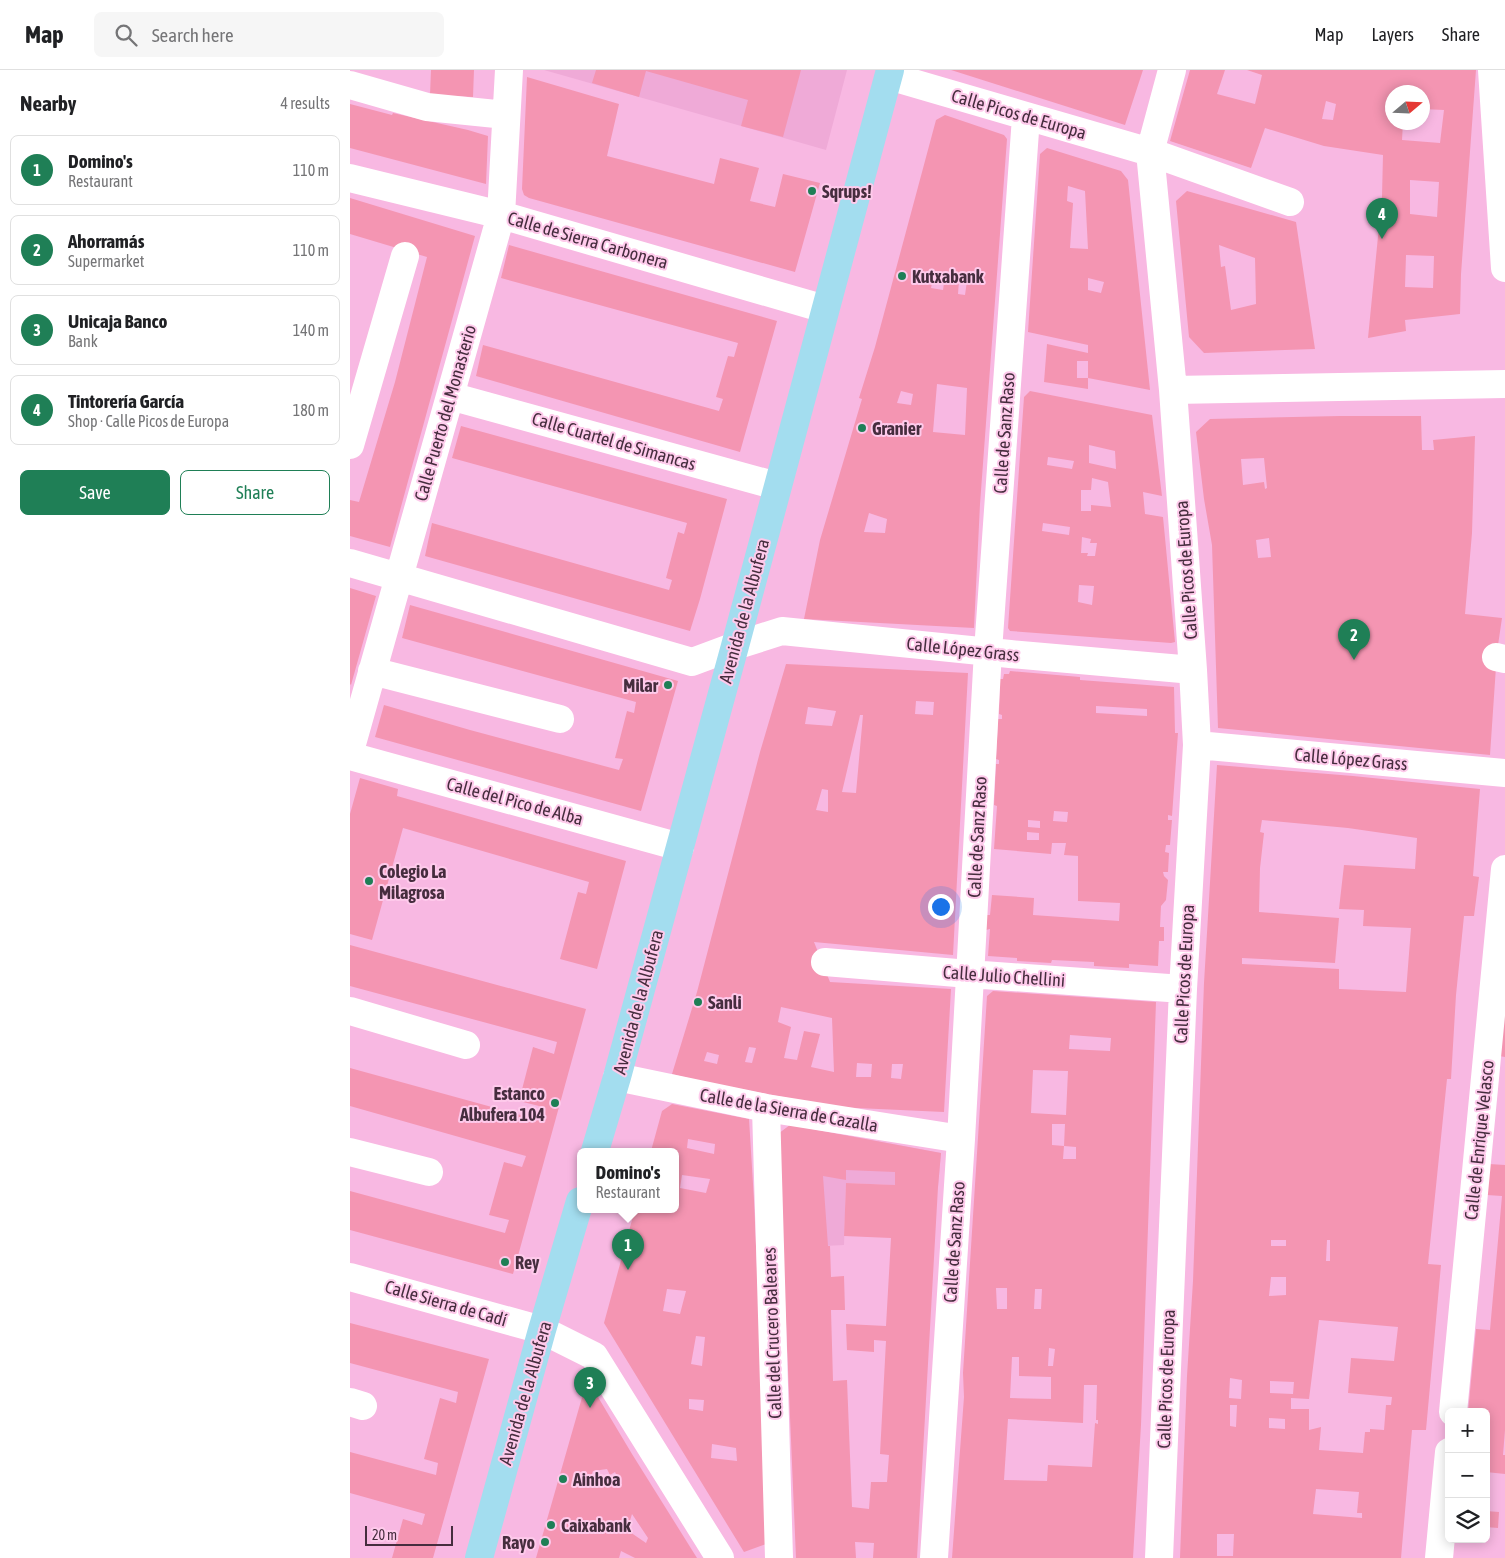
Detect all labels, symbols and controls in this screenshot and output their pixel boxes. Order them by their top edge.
search box [94,12,444,57]
text: Map [25,21,64,48]
icon: search [112,21,140,49]
text: Search here [152,24,234,46]
text: Map [1314,24,1343,45]
text: Layers [1371,24,1414,45]
text: Share [1442,24,1480,45]
street label: Calle Picos de Europa [949,85,1089,143]
north arrow [1385,85,1430,130]
text: Nearby [20,91,76,115]
text: 4 results [280,94,330,112]
text: Domino's [68,150,133,172]
text: 1 [33,161,41,179]
text: 110 m [293,161,329,179]
text: Restaurant [68,172,133,190]
place label: Sqrups! [822,181,872,202]
marker: Sqrups! [806,185,818,197]
pin: 4 [1366,198,1398,239]
street label: Calle de Sierra Carbonera [506,207,670,273]
text: Ahorramás [68,230,144,252]
text: 2 [33,241,41,259]
text: 110 m [293,241,329,259]
text: Supermarket [68,252,144,270]
place label: Kutxabank [912,266,985,287]
marker: Kutxabank [896,270,908,282]
text: Unicaja Banco [68,310,167,332]
text: 3 [33,321,41,339]
text: 140 m [293,321,329,339]
street label: Calle Puerto del Monasterio [410,323,480,503]
text: Bank [68,332,98,350]
street label: Calle de Sanz Raso [989,372,1019,494]
text: Tintorería García [68,390,184,412]
text: 4 [33,401,41,419]
text: 180 m [293,401,329,419]
street label: Calle Cuartel de Simancas [530,408,698,474]
text: Shop · Calle Picos de Europa [68,412,229,430]
place label: Granier [872,418,922,439]
marker: Granier [856,422,868,434]
button: Save [20,470,170,515]
button: Share [180,470,330,515]
street label: Calle Picos de Europa [1171,500,1201,640]
street label: Avenida de la Albufera [715,537,773,685]
pin: 2 [1338,619,1370,660]
street label: Calle López Grass [906,633,1020,665]
place label: Milar [623,675,659,696]
marker: Milar [662,679,674,691]
street label: Calle López Grass [1294,744,1408,774]
street label: Calle del Pico de Alba [445,773,585,829]
street label: Calle de Sanz Raso [963,776,991,898]
place label: Colegio La Milagrosa [379,861,446,903]
marker: Colegio La Milagrosa [363,875,375,887]
your location [928,894,954,920]
street label: Calle Picos de Europa [1170,904,1198,1044]
street label: Avenida de la Albufera [609,928,667,1076]
street label: Calle Julio Chellini [942,961,1066,991]
place label: Sanli [708,992,742,1013]
marker: Sanli [692,996,704,1008]
street label: Calle de Enrique Velasco [1460,1059,1498,1221]
place label: Estanco Albufera 104 [459,1083,545,1125]
street label: Calle de la Sierra de Cazalla [698,1084,880,1136]
marker: Estanco Albufera 104 [549,1097,561,1109]
popup [577,1148,679,1213]
text: Domino's [596,1161,660,1183]
street label: Calle de Sanz Raso [939,1181,969,1303]
text: Restaurant [596,1183,660,1201]
pin: 1 [612,1229,644,1270]
street label: Calle del Crucero Baleares [759,1247,785,1419]
place label: Rey [515,1252,540,1273]
marker: Rey [499,1256,511,1268]
street label: Calle Sierra de Cadí [383,1276,509,1330]
street label: Calle Picos de Europa [1153,1309,1179,1449]
street label: Avenida de la Albufera [494,1319,556,1467]
pin: 3 [574,1367,606,1408]
map controls [1445,1408,1490,1543]
button: + [1445,1408,1490,1453]
button: − [1445,1453,1490,1498]
place label: Ainhoa [572,1469,620,1490]
marker: Ainhoa [557,1473,569,1485]
button: layers [1445,1498,1490,1543]
place label: Caixabank [561,1515,632,1536]
marker: Caixabank [545,1519,557,1531]
scale bar [365,1523,452,1546]
text: 20 m [372,1527,397,1543]
place label: Rayo [502,1532,535,1553]
marker: Rayo [539,1536,551,1548]

